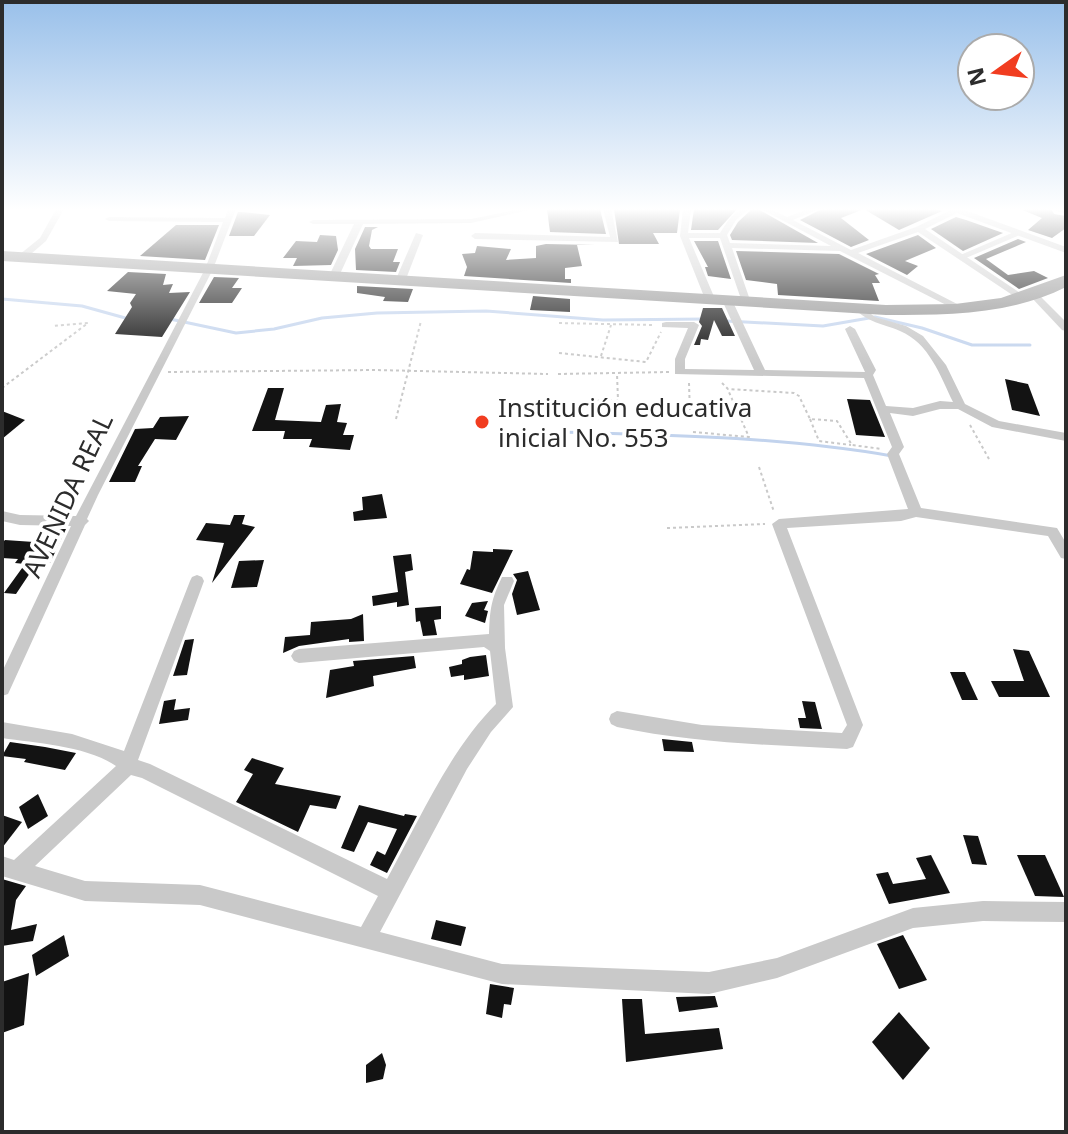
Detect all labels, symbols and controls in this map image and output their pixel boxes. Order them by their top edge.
north arrow [956,32,1036,112]
text: N [959,65,992,89]
place label: Institución educativa inicial No. 553 [498,389,752,455]
street label: AVENIDA REAL [13,407,121,583]
marker: Institución educativa inicial No. 553 [473,413,491,431]

